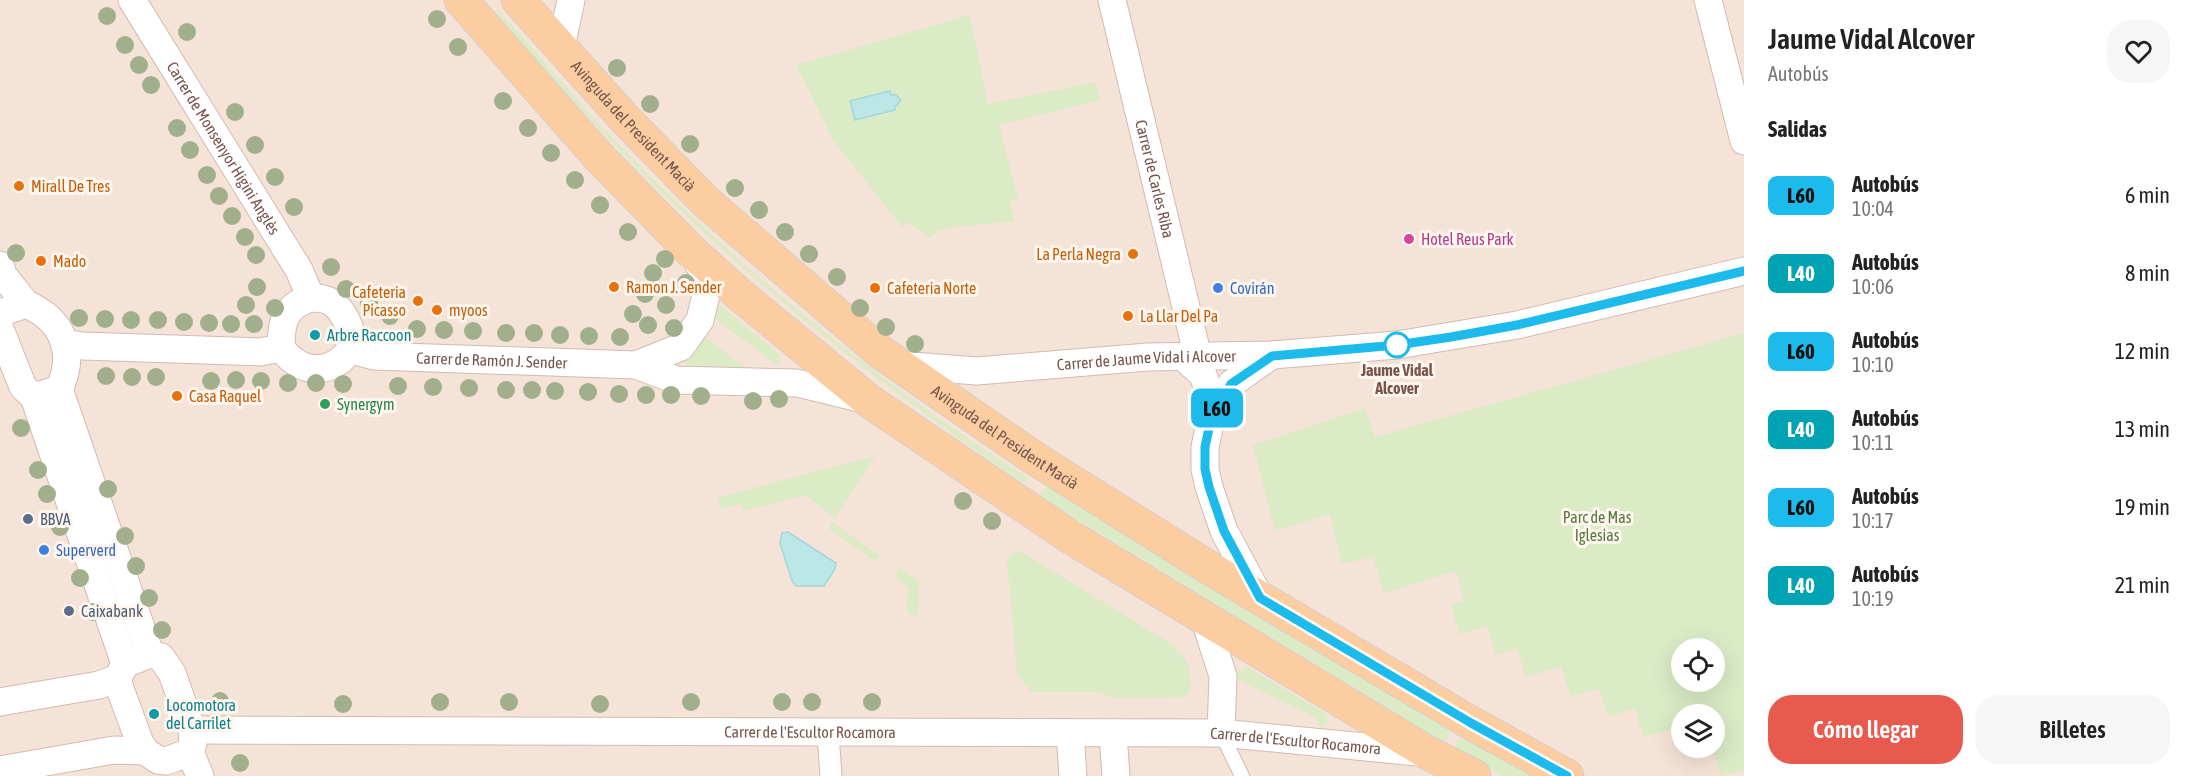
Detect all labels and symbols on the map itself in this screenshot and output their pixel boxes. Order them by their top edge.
street label: Avinguda del President Macià [568,57,699,195]
street label: Carrer de Monsenyor Higini Anglès [163,58,284,238]
street label: Carrer de Carles Riba [1132,118,1178,240]
place label: Mirall De Tres [31,177,110,195]
marker: Mirall De Tres [12,179,26,193]
place label: Hotel Reus Park [1421,230,1514,248]
marker: Hotel Reus Park [1402,232,1416,246]
place label: La Perla Negra [1036,245,1121,264]
marker: La Perla Negra [1126,247,1140,261]
place label: Mado [53,252,86,270]
marker: Mado [34,254,48,268]
place label: Ramon J. Sender [626,278,722,296]
place label: Cafeteria Norte [887,279,976,297]
place label: Covirán [1230,279,1274,297]
marker: Ramon J. Sender [607,280,621,294]
marker: Cafeteria Norte [868,281,882,295]
marker: Covirán [1211,281,1225,295]
place label: Cafeteria Picasso [352,283,406,319]
marker: Cafeteria Picasso [411,294,425,308]
place label: myoos [449,301,488,320]
marker: myoos [430,303,444,317]
place label: La Llar Del Pa [1140,307,1218,325]
marker: La Llar Del Pa [1121,309,1135,323]
place label: Arbre Raccoon [327,326,411,344]
marker: Arbre Raccoon [308,328,322,342]
marker: Jaume Vidal Alcover [1384,332,1410,358]
street label: Carrer de Jaume Vidal i Alcover [1056,347,1236,373]
street label: Carrer de Ramón J. Sender [416,348,568,372]
place label: Jaume Vidal Alcover [1360,361,1434,397]
street label: Avinguda del President Macià [928,381,1082,493]
place label: Casa Raquel [189,387,262,406]
line badge: L60 [1182,388,1252,428]
marker: Casa Raquel [170,389,184,403]
place label: Synergym [337,395,394,414]
marker: Synergym [318,397,332,411]
park label: Parc de Mas Iglesias [1563,508,1632,545]
place label: BBVA [40,510,71,528]
marker: BBVA [21,512,35,526]
place label: Superverd [56,541,116,560]
marker: Superverd [37,543,51,557]
place label: Caixabank [81,602,143,620]
marker: Caixabank [62,604,76,618]
place label: Locomotora del Carrilet [166,696,236,732]
marker: Locomotora del Carrilet [147,707,161,721]
street label: Carrer de l'Escultor Rocamora [724,723,896,741]
street label: Carrer de l'Escultor Rocamora [1210,724,1382,757]

